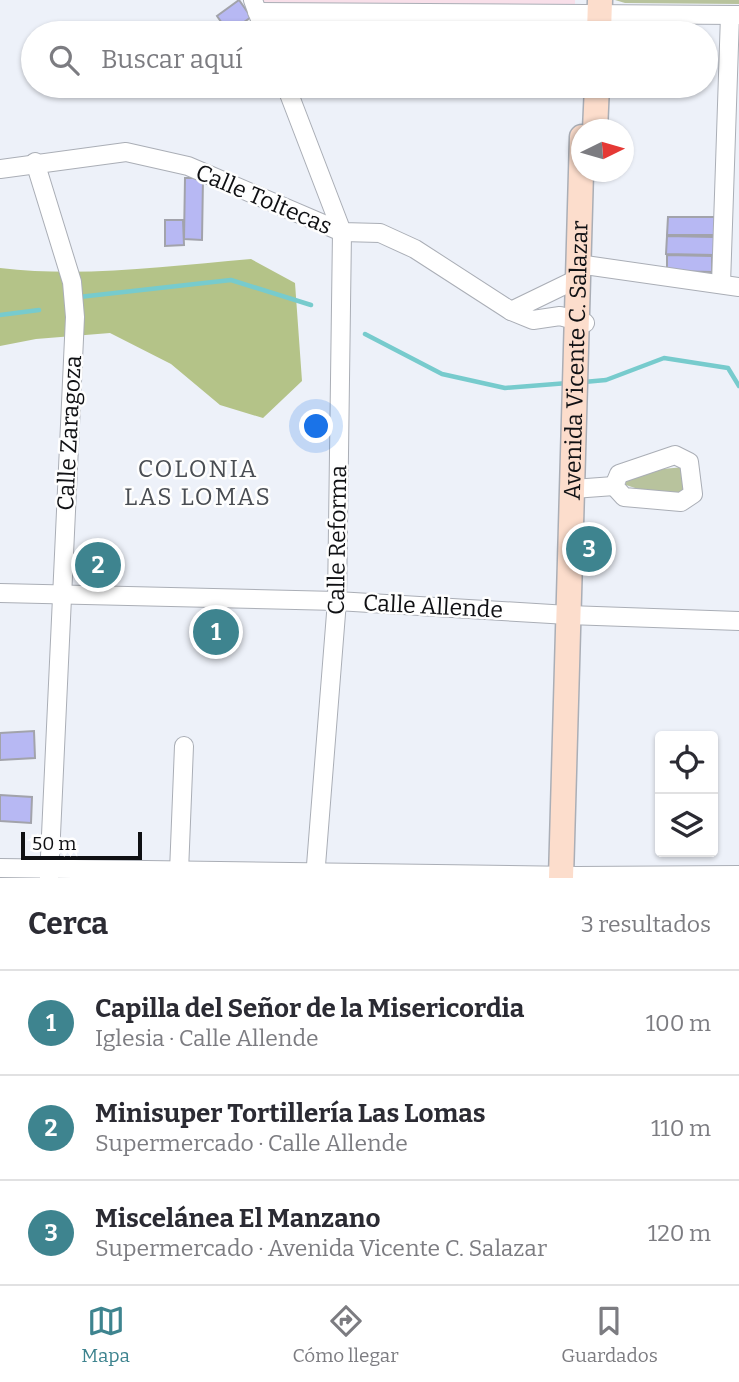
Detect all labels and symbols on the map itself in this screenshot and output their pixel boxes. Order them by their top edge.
north arrow [571,119,634,182]
street label: Calle Toltecas [192,158,336,240]
street label: Avenida Vicente C. Salazar [558,220,594,500]
street label: Calle Zaragoza [51,354,87,511]
your location [299,409,333,443]
district label: COLONIA LAS LOMAS [124,455,272,511]
street label: Calle Reforma [322,464,352,615]
pin: 3 [566,523,612,575]
pin: 2 [75,539,121,591]
street label: Calle Allende [362,588,504,624]
pin: 1 [193,606,239,658]
scale bar [21,829,142,861]

